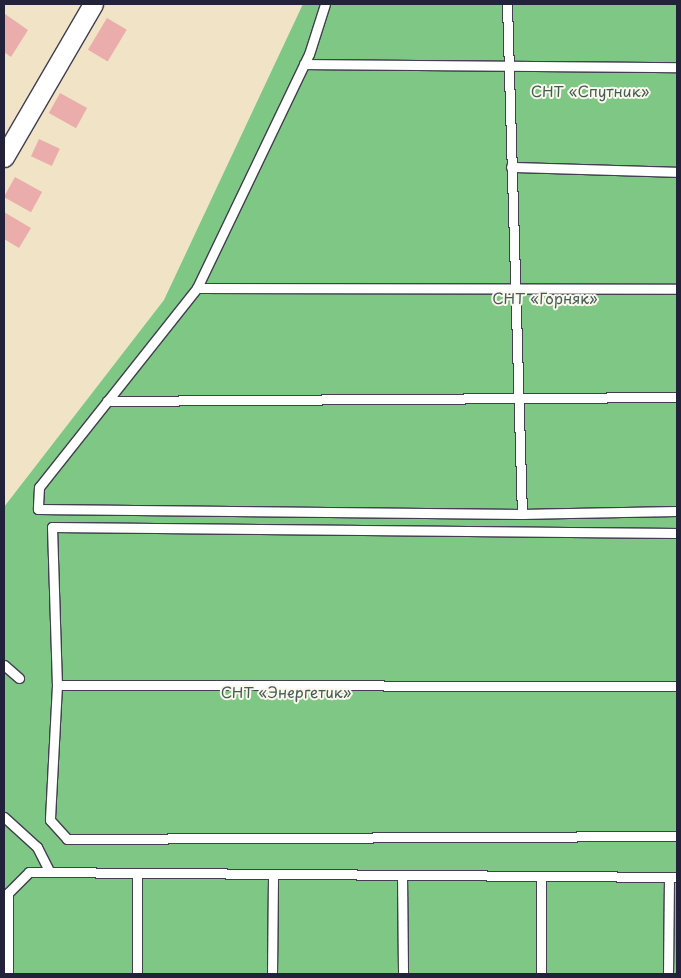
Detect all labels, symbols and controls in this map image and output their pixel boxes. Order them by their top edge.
park label: СНТ «Спутник» [531,82,649,100]
park label: СНТ «Горняк» [492,289,598,307]
park label: СНТ «Энергетик» [221,683,351,701]

